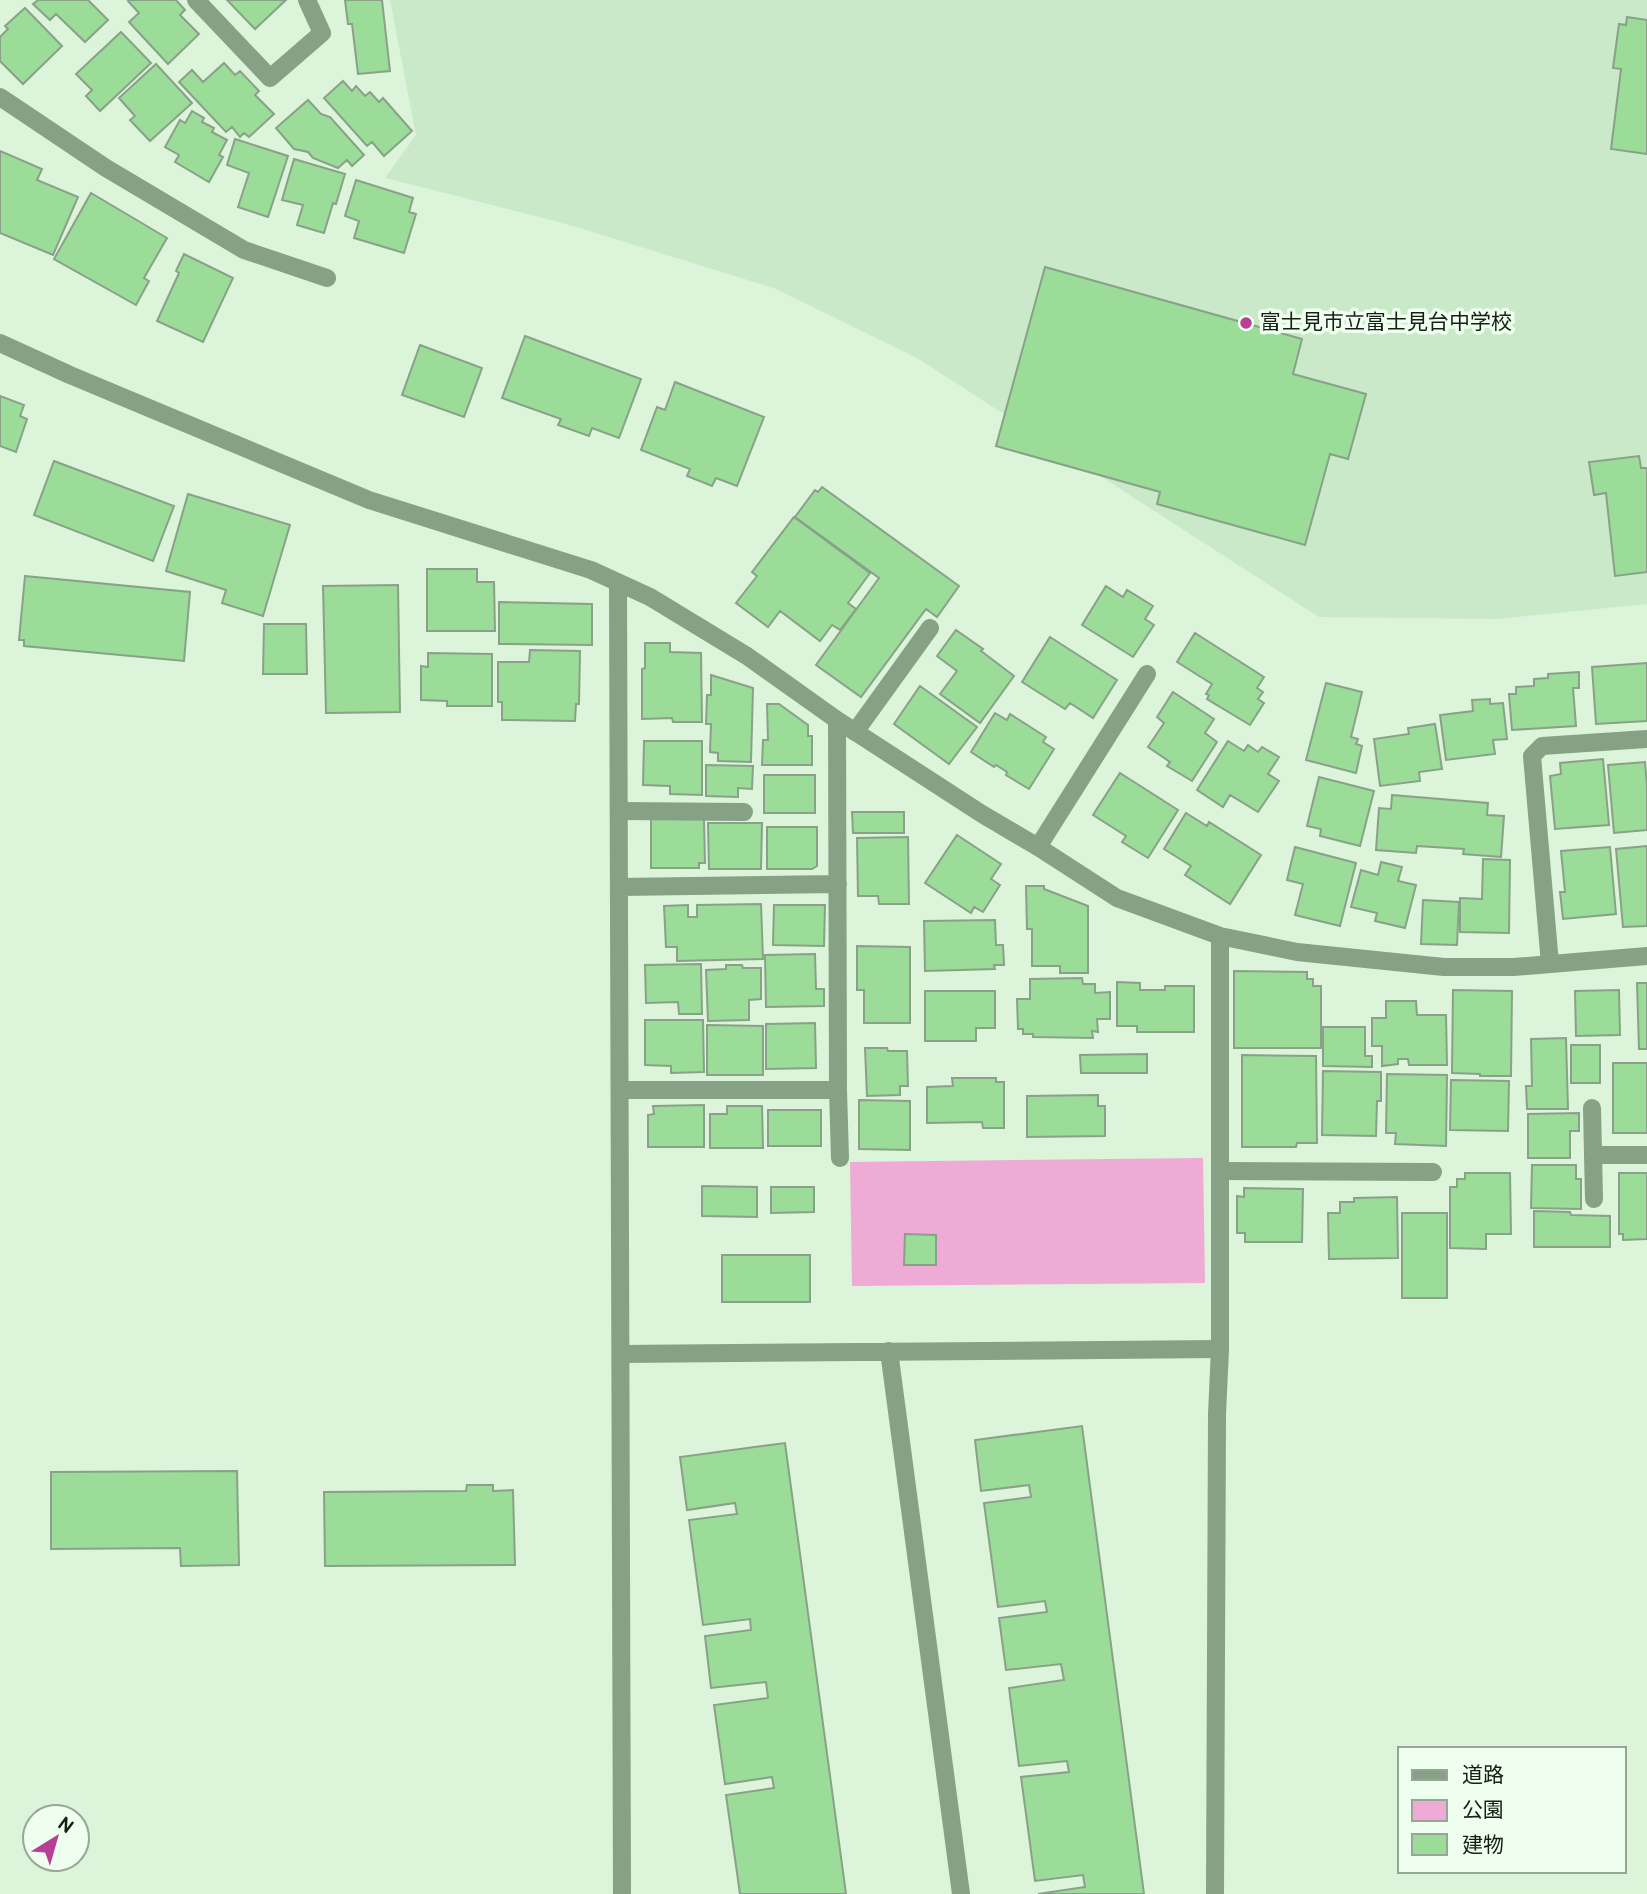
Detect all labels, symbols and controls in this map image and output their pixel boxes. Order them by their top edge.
place label: 富士見市立富士見台中学校 [1260,310,1512,337]
marker: 富士見市立富士見台中学校 [1238,315,1254,331]
legend [1398,1747,1626,1873]
text: 道路 [1462,1763,1504,1790]
text: 公園 [1462,1798,1504,1825]
north arrow [21,1803,91,1873]
text: N [52,1812,78,1840]
text: 建物 [1462,1833,1504,1860]

